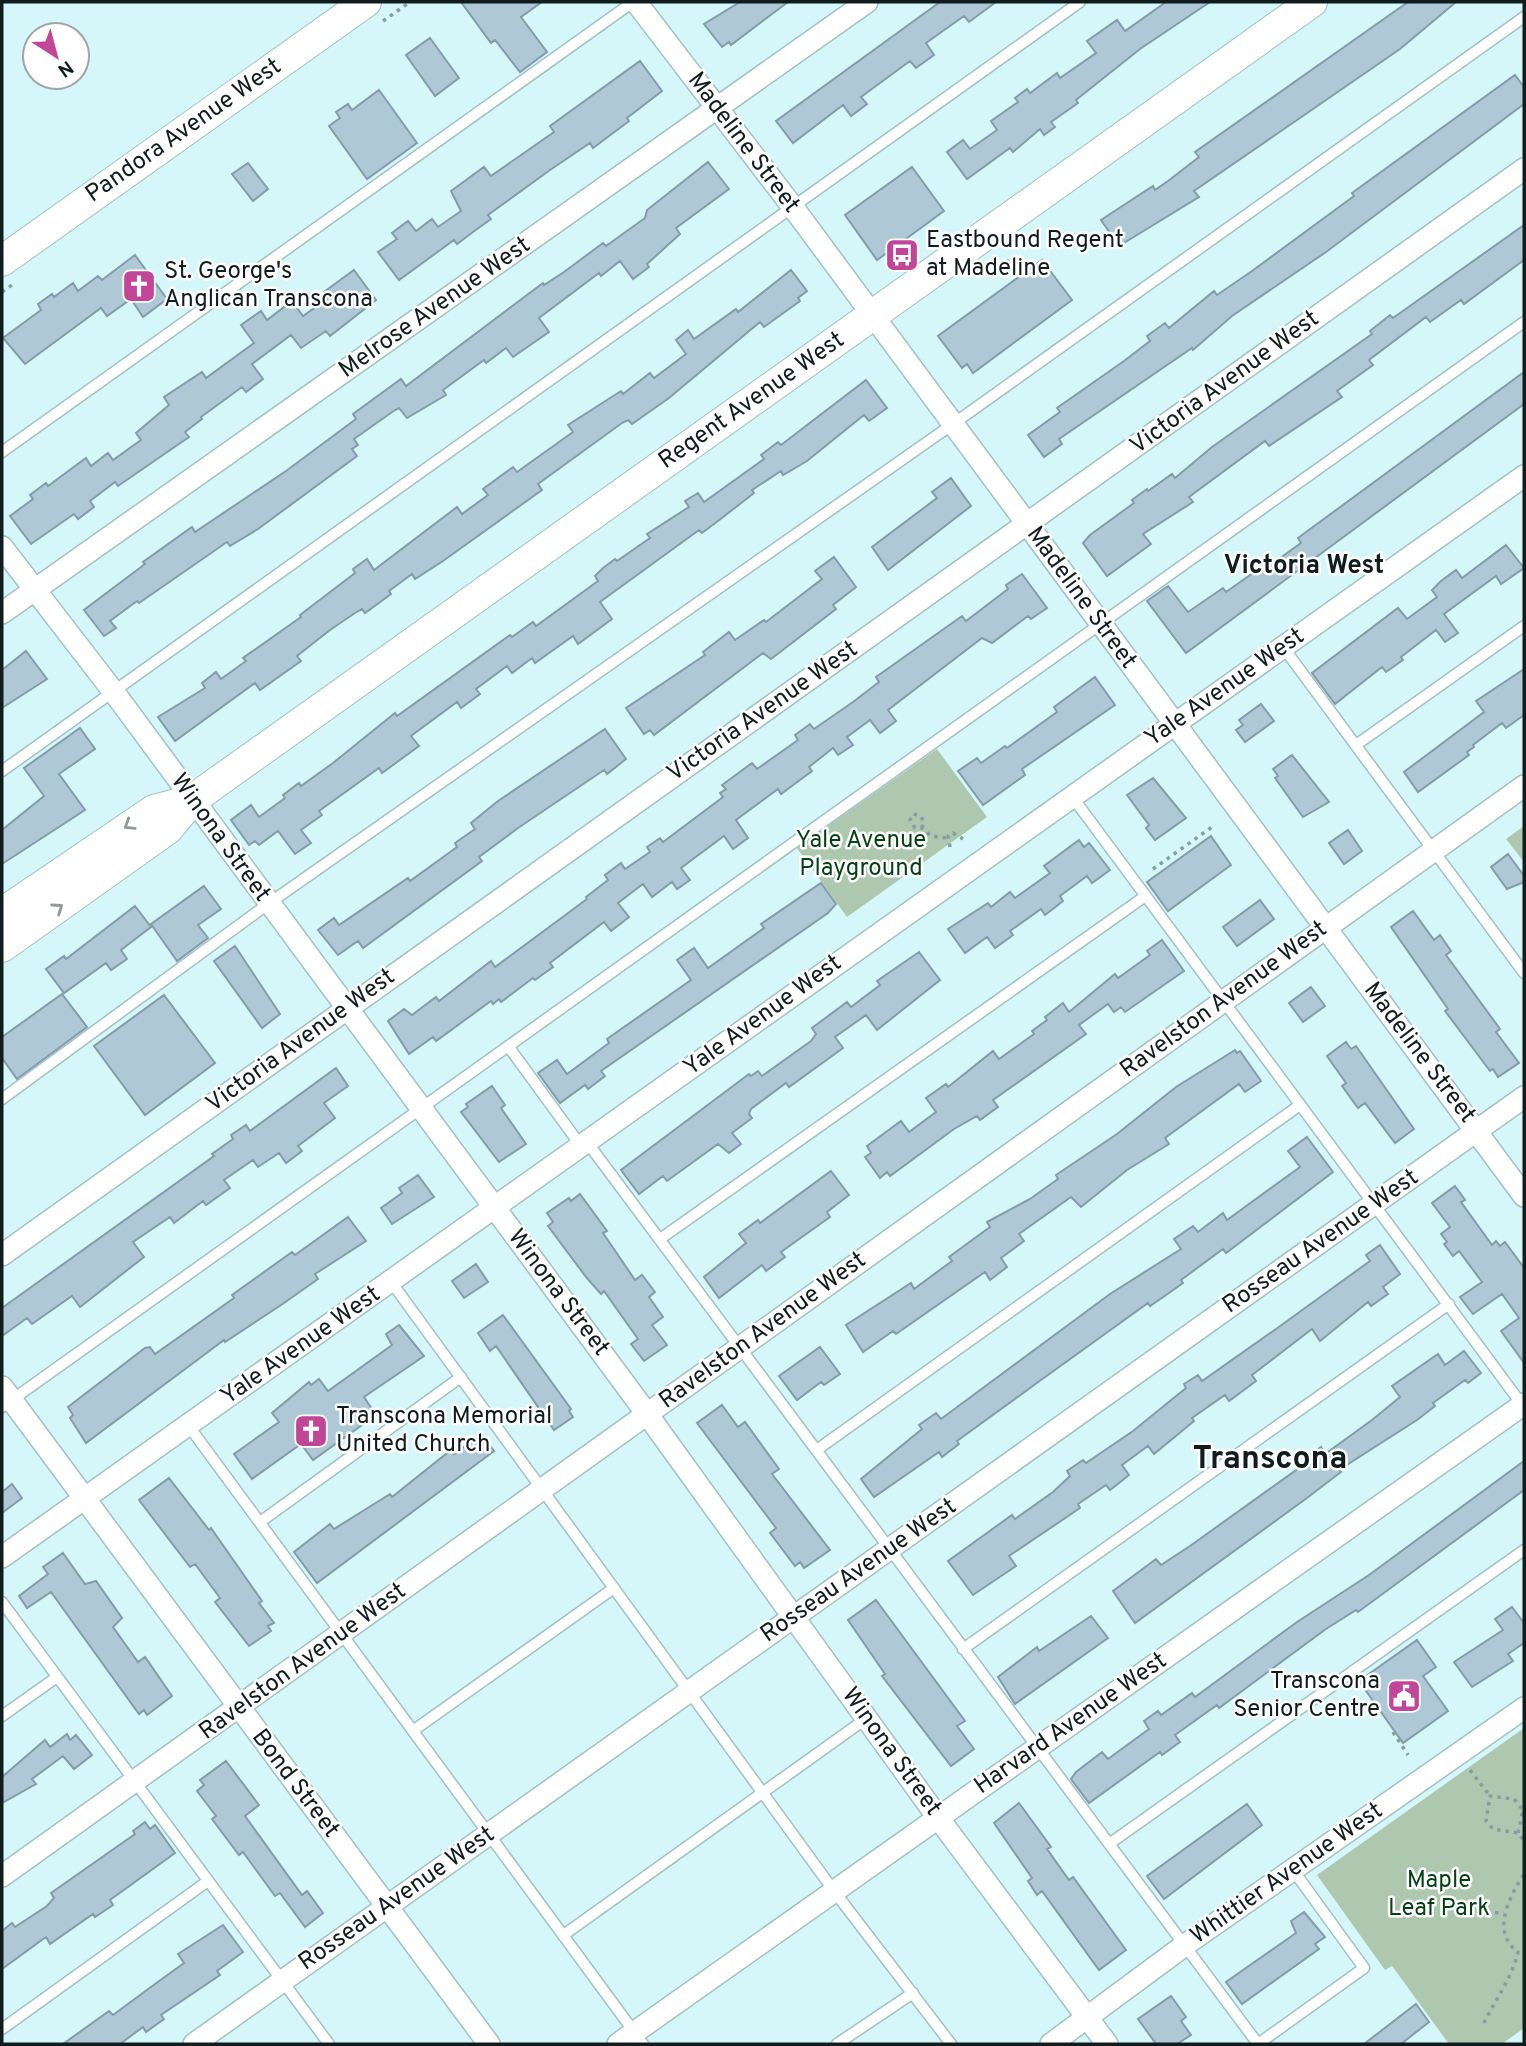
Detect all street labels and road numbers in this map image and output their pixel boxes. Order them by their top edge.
street label: Pandora Avenue West [80,52,288,210]
street label: Madeline Street [680,67,806,219]
street label: Melrose Avenue West [333,231,537,385]
street label: Victoria Avenue West [1125,304,1325,462]
street label: Regent Avenue West [653,326,851,476]
street label: Madeline Street [1019,521,1143,675]
street label: Yale Avenue West [1139,622,1311,754]
street label: Victoria Avenue West [662,635,864,789]
street label: Winona Street [163,768,277,908]
street label: Ravelston Avenue West [1115,915,1333,1085]
street label: Yale Avenue West [678,949,848,1083]
street label: Victoria Avenue West [201,962,401,1120]
street label: Madeline Street [1356,977,1482,1129]
street label: Rosseau Avenue West [1217,1163,1425,1321]
street label: Winona Street [500,1224,616,1362]
street label: Ravelston Avenue West [654,1246,872,1416]
street label: Yale Avenue West [215,1280,387,1412]
street label: Rosseau Avenue West [755,1492,963,1650]
street label: Ravelston Avenue West [194,1577,412,1747]
street label: Harvard Avenue West [969,1646,1173,1802]
street label: Winona Street [834,1682,948,1822]
street label: Bond Street [244,1724,346,1844]
street label: Whittier Avenue West [1185,1796,1389,1952]
street label: Rosseau Avenue West [293,1820,501,1978]

